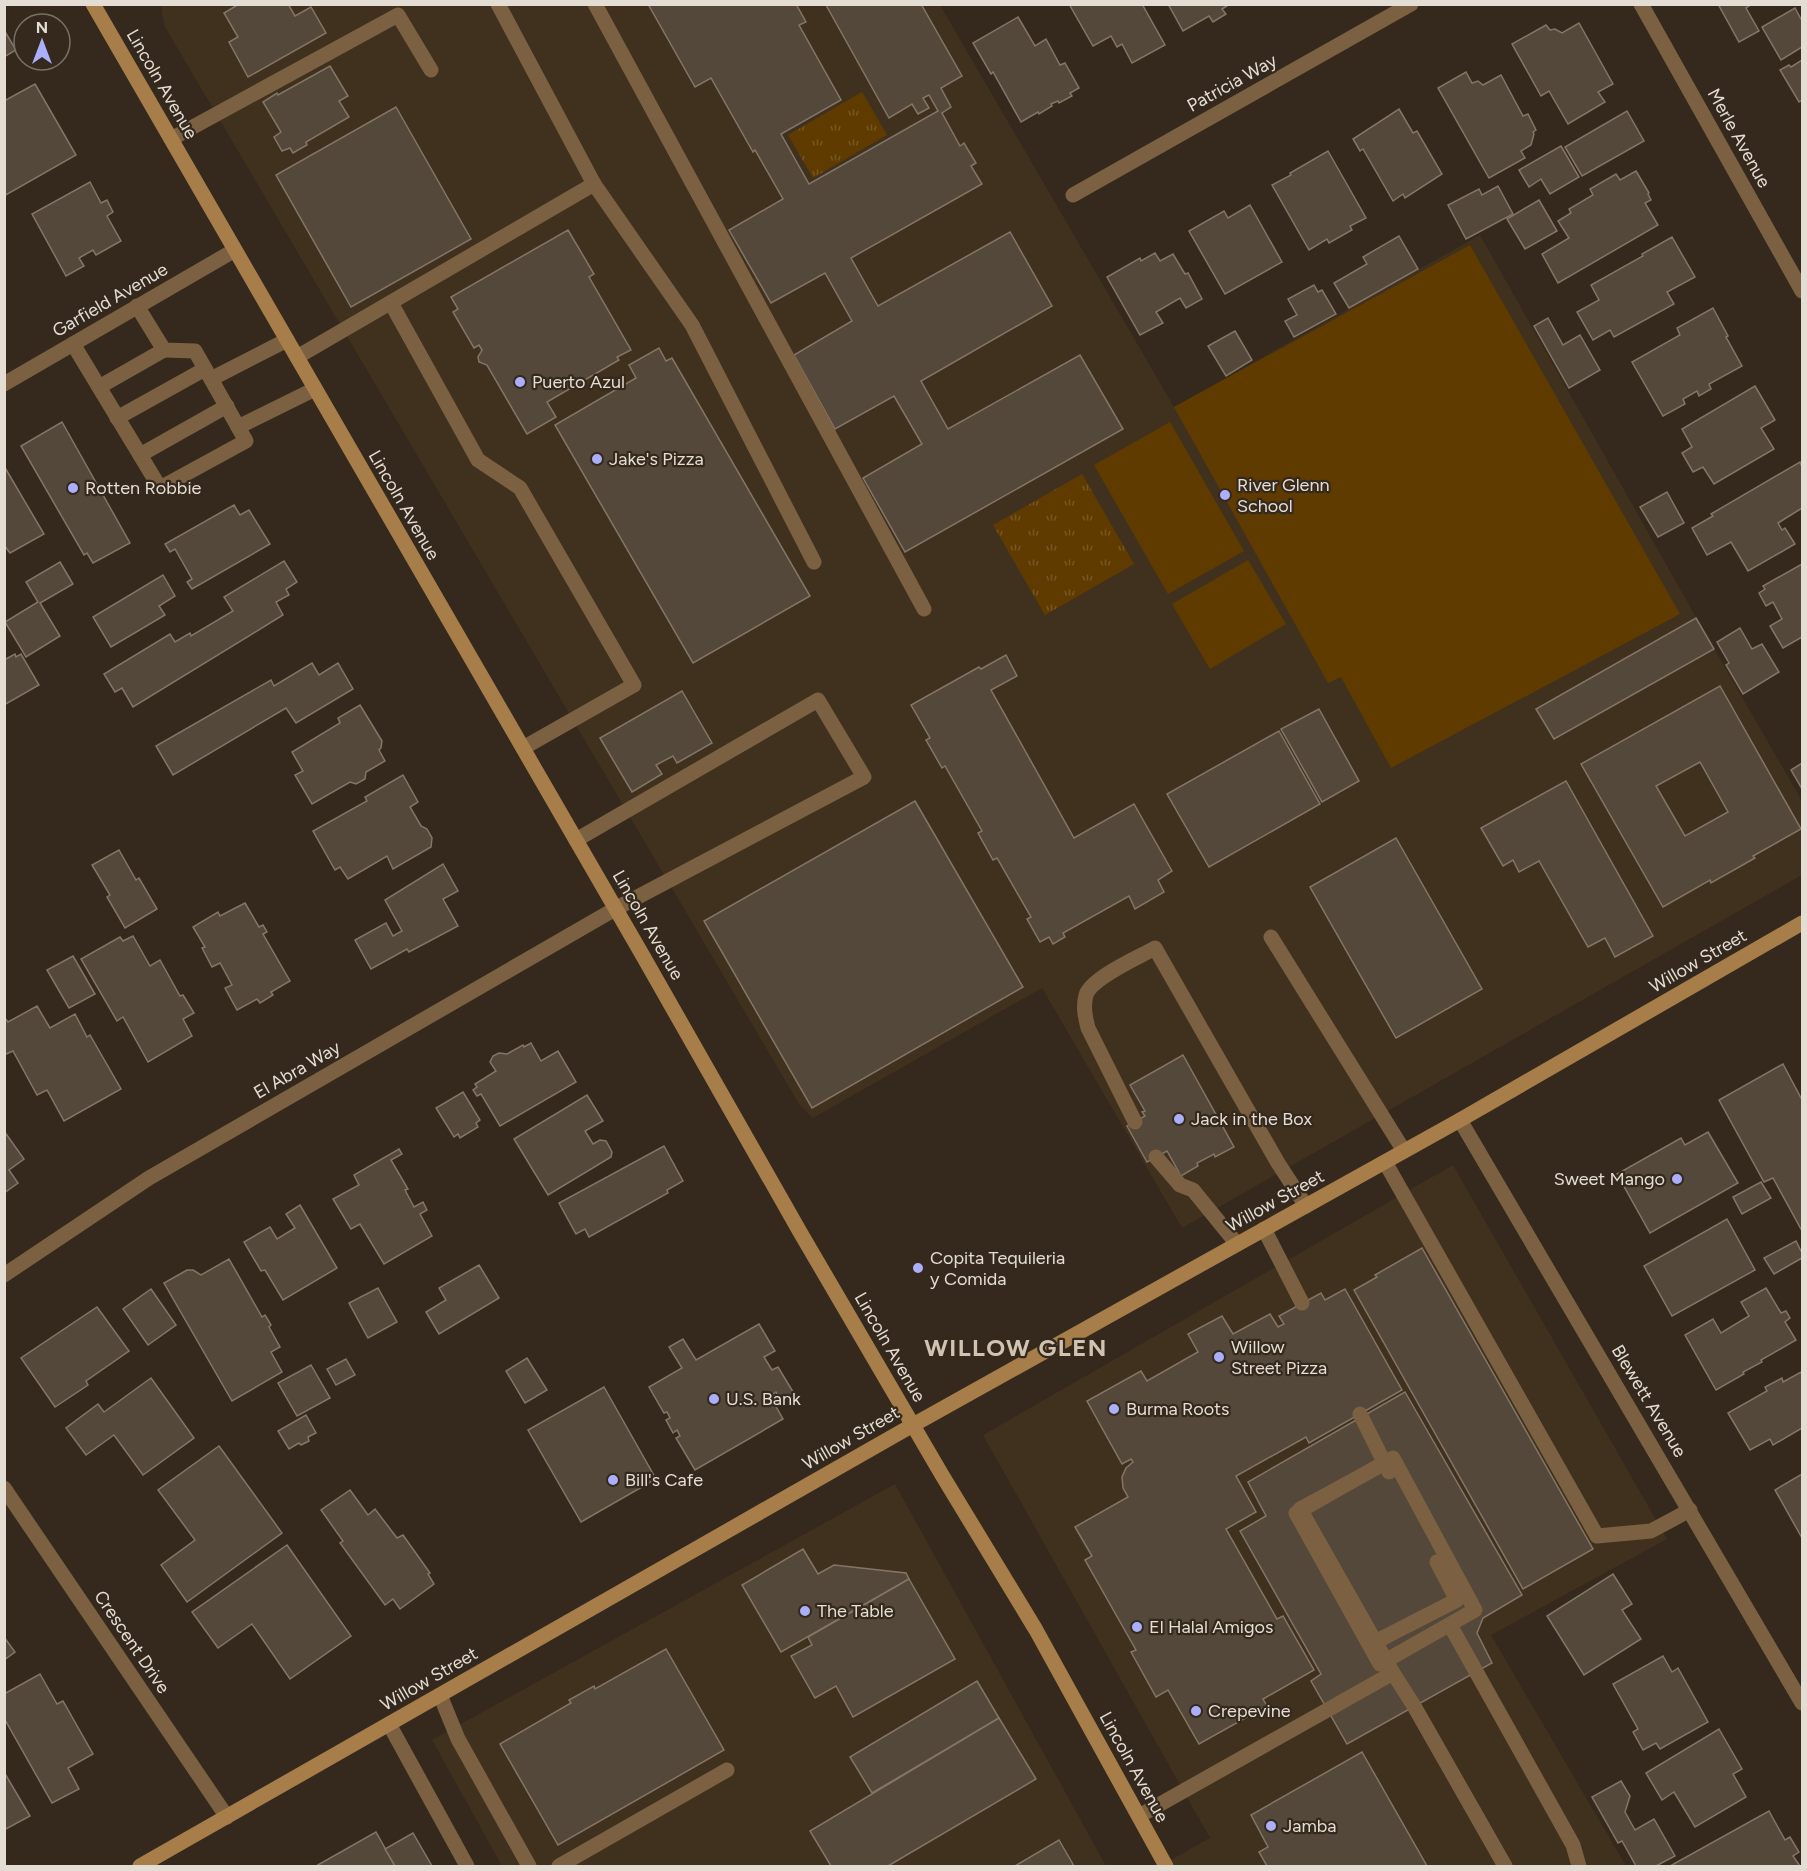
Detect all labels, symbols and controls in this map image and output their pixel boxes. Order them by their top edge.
north arrow [12,12,72,72]
text: N [36,18,48,37]
street label: Lincoln Avenue [122,25,202,143]
street label: Patricia Way [1183,49,1281,117]
street label: Merle Avenue [1703,84,1775,192]
street label: Garfield Avenue [48,258,172,342]
place label: Puerto Azul [532,371,625,393]
marker: Puerto Azul [513,375,527,389]
street label: Lincoln Avenue [364,446,444,564]
place label: Jake's Pizza [609,448,704,470]
marker: Jake's Pizza [590,452,604,466]
place label: River Glenn School [1237,474,1330,517]
place label: Rotten Robbie [85,477,202,499]
marker: Rotten Robbie [66,481,80,495]
marker: River Glenn School [1218,488,1232,502]
street label: Lincoln Avenue [608,866,688,984]
street label: Willow Street [1645,924,1751,998]
street label: El Abra Way [250,1036,345,1104]
place label: Jack in the Box [1191,1108,1312,1130]
marker: Jack in the Box [1172,1112,1186,1126]
street label: Willow Street [1222,1165,1328,1237]
place label: Sweet Mango [1554,1168,1665,1190]
marker: Sweet Mango [1670,1172,1684,1186]
place label: Copita Tequileria y Comida [930,1247,1065,1290]
marker: Copita Tequileria y Comida [911,1261,925,1275]
street label: Lincoln Avenue [850,1288,930,1406]
district label: WILLOW GLEN [924,1333,1108,1362]
place label: Willow Street Pizza [1231,1336,1327,1379]
street label: Blewett Avenue [1607,1341,1691,1461]
marker: Willow Street Pizza [1212,1350,1226,1364]
place label: U.S. Bank [726,1388,801,1410]
marker: U.S. Bank [707,1392,721,1406]
place label: Burma Roots [1126,1398,1229,1420]
street label: Willow Street [798,1401,904,1475]
marker: Burma Roots [1107,1402,1121,1416]
place label: Bill's Cafe [625,1469,703,1491]
marker: Bill's Cafe [606,1473,620,1487]
street label: Crescent Drive [89,1586,175,1698]
place label: The Table [817,1600,894,1622]
marker: The Table [798,1604,812,1618]
place label: El Halal Amigos [1149,1616,1273,1638]
marker: El Halal Amigos [1130,1620,1144,1634]
street label: Willow Street [376,1642,482,1716]
place label: Crepevine [1208,1700,1291,1722]
marker: Crepevine [1189,1704,1203,1718]
street label: Lincoln Avenue [1095,1708,1174,1826]
place label: Jamba [1283,1815,1337,1837]
marker: Jamba [1264,1819,1278,1833]

